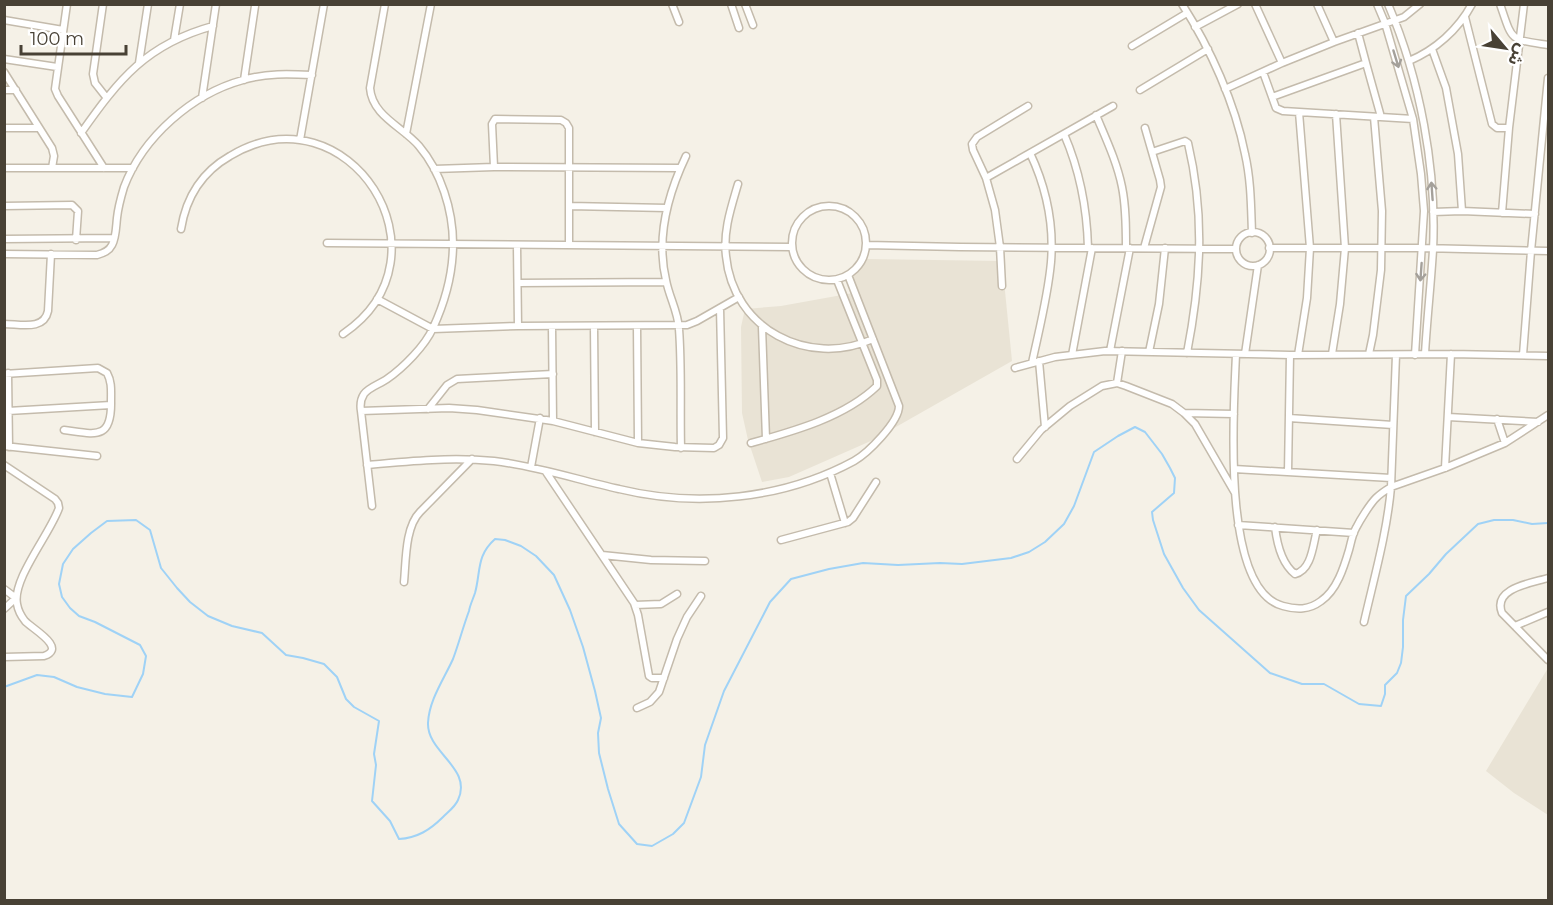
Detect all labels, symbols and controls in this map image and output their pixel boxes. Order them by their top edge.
scale bar [21,18,126,56]
north arrow [1475,18,1535,78]
text: 100 m [30,28,84,50]
text: ش [1504,41,1531,69]
one-way arrow [1391,49,1402,68]
one-way arrow [1426,182,1437,202]
one-way arrow [1415,262,1426,282]

